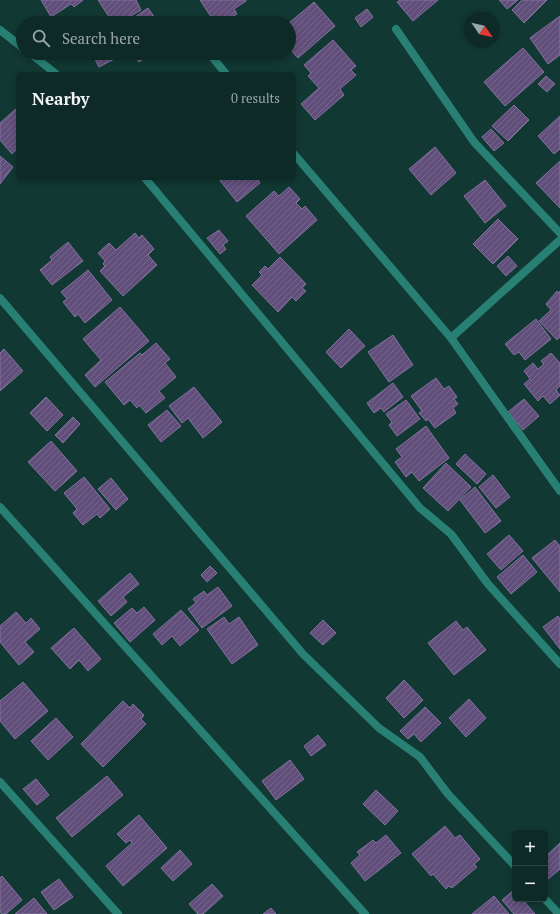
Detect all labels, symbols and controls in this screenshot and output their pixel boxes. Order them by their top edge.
north arrow [464,12,500,48]
search box [16,16,296,60]
icon: search [30,27,52,49]
text: Search here [62,28,140,48]
text: Nearby [32,87,90,110]
text: 0 results [231,89,280,107]
map controls [512,830,548,902]
button: + [512,830,548,866]
button: − [512,866,548,902]

